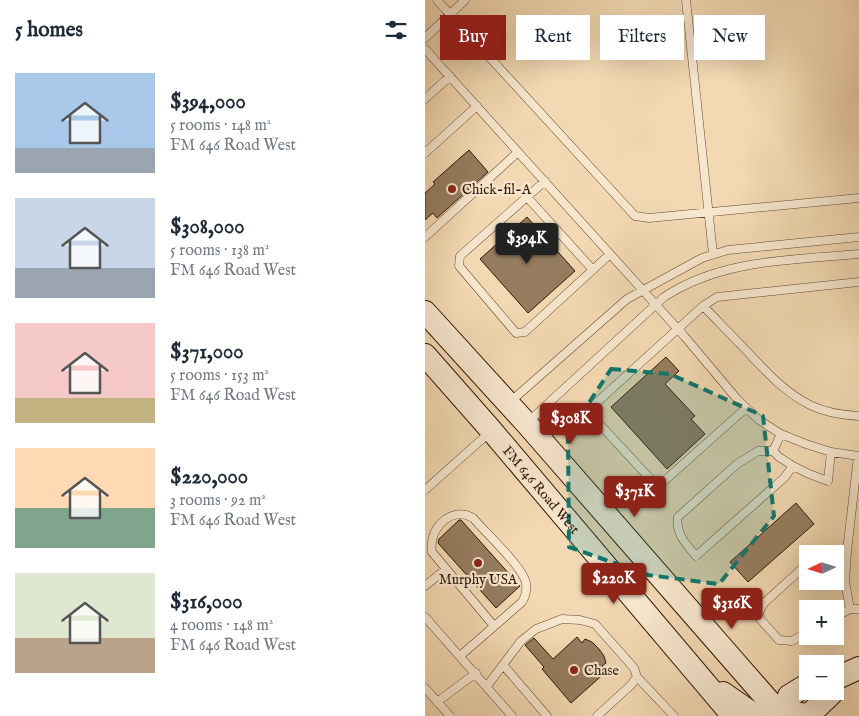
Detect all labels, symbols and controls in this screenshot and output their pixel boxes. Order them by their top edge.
chip: Buy [440,15,506,60]
chip: Rent [516,15,590,60]
chip: Filters [600,15,684,60]
chip: New [694,15,765,60]
icon: filters [382,16,410,44]
text: 5 homes [15,17,83,44]
text: $394,000 [170,89,246,116]
icon: home [55,93,115,153]
text: 5 rooms · 148 m² [170,116,271,136]
text: FM 646 Road West [170,136,296,156]
place label: Chick-fil-A [462,181,532,199]
marker: Chick-fil-A [446,183,458,195]
text: $308,000 [170,214,245,241]
icon: home [55,218,115,278]
pin: $394K [492,222,562,265]
text: $394K [506,229,548,249]
text: 5 rooms · 138 m² [170,241,269,261]
text: FM 646 Road West [170,261,296,281]
text: $371,000 [170,339,244,366]
icon: home [55,343,115,403]
text: 5 rooms · 153 m² [170,366,269,386]
text: FM 646 Road West [170,386,296,406]
pin: $308K [536,402,606,445]
text: $308K [551,409,591,429]
street label: FM 646 Road West [498,442,583,538]
text: $220,000 [170,464,248,491]
icon: home [55,468,115,528]
pin: $371K [600,476,670,518]
text: $371K [615,482,655,502]
text: 3 rooms · 92 m² [170,491,266,511]
text: FM 646 Road West [170,511,296,531]
north arrow [799,545,844,590]
map controls [799,545,844,700]
marker: Murphy USA [472,557,484,569]
pin: $220K [579,562,649,605]
text: $220K [592,569,636,589]
place label: Murphy USA [439,571,518,589]
pin: $316K [697,588,767,630]
text: $316,000 [170,589,243,616]
icon: home [55,593,115,653]
text: $316K [712,594,752,614]
button: + [799,600,844,645]
text: 4 rooms · 148 m² [170,616,273,636]
text: FM 646 Road West [170,636,296,656]
button: − [799,655,844,700]
place label: Chase [584,662,619,680]
marker: Chase [568,664,580,676]

